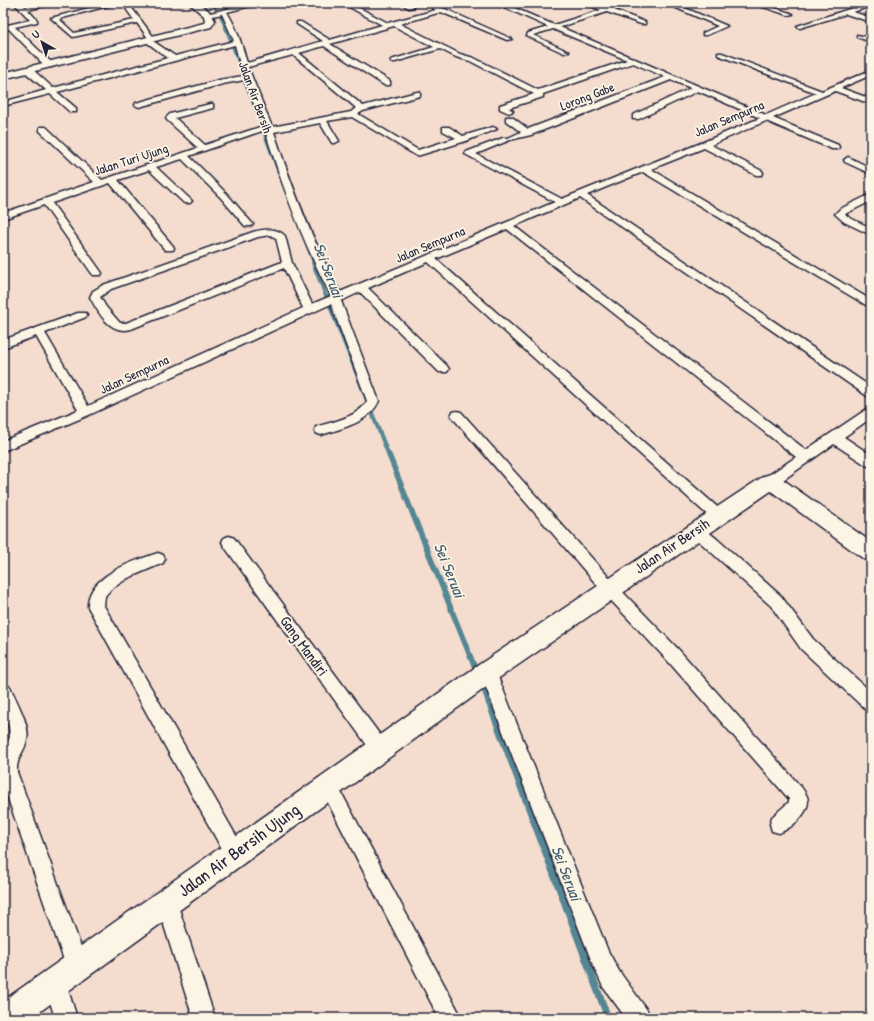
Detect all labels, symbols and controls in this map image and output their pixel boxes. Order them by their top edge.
north arrow [22,22,62,62]
text: U [29,27,42,42]
street label: Jalan Air Bersih [235,59,277,136]
street label: Lorong Gabe [557,77,617,115]
street label: Jalan Sempurna [691,95,767,141]
street label: Jalan Turi Ujung [92,139,170,179]
street label: Jalan Sempurna [392,221,468,267]
water label: Sei Seruai [308,239,350,302]
street label: Jalan Sempurna [97,350,171,398]
street label: Jalan Air Bersih [630,513,713,578]
water label: Sei Seruai [429,539,471,602]
street label: Gang Mandiri [275,611,333,680]
street label: Jalan Air Bersih Ujung [173,797,305,902]
water label: Sei Seruai [546,842,588,905]

